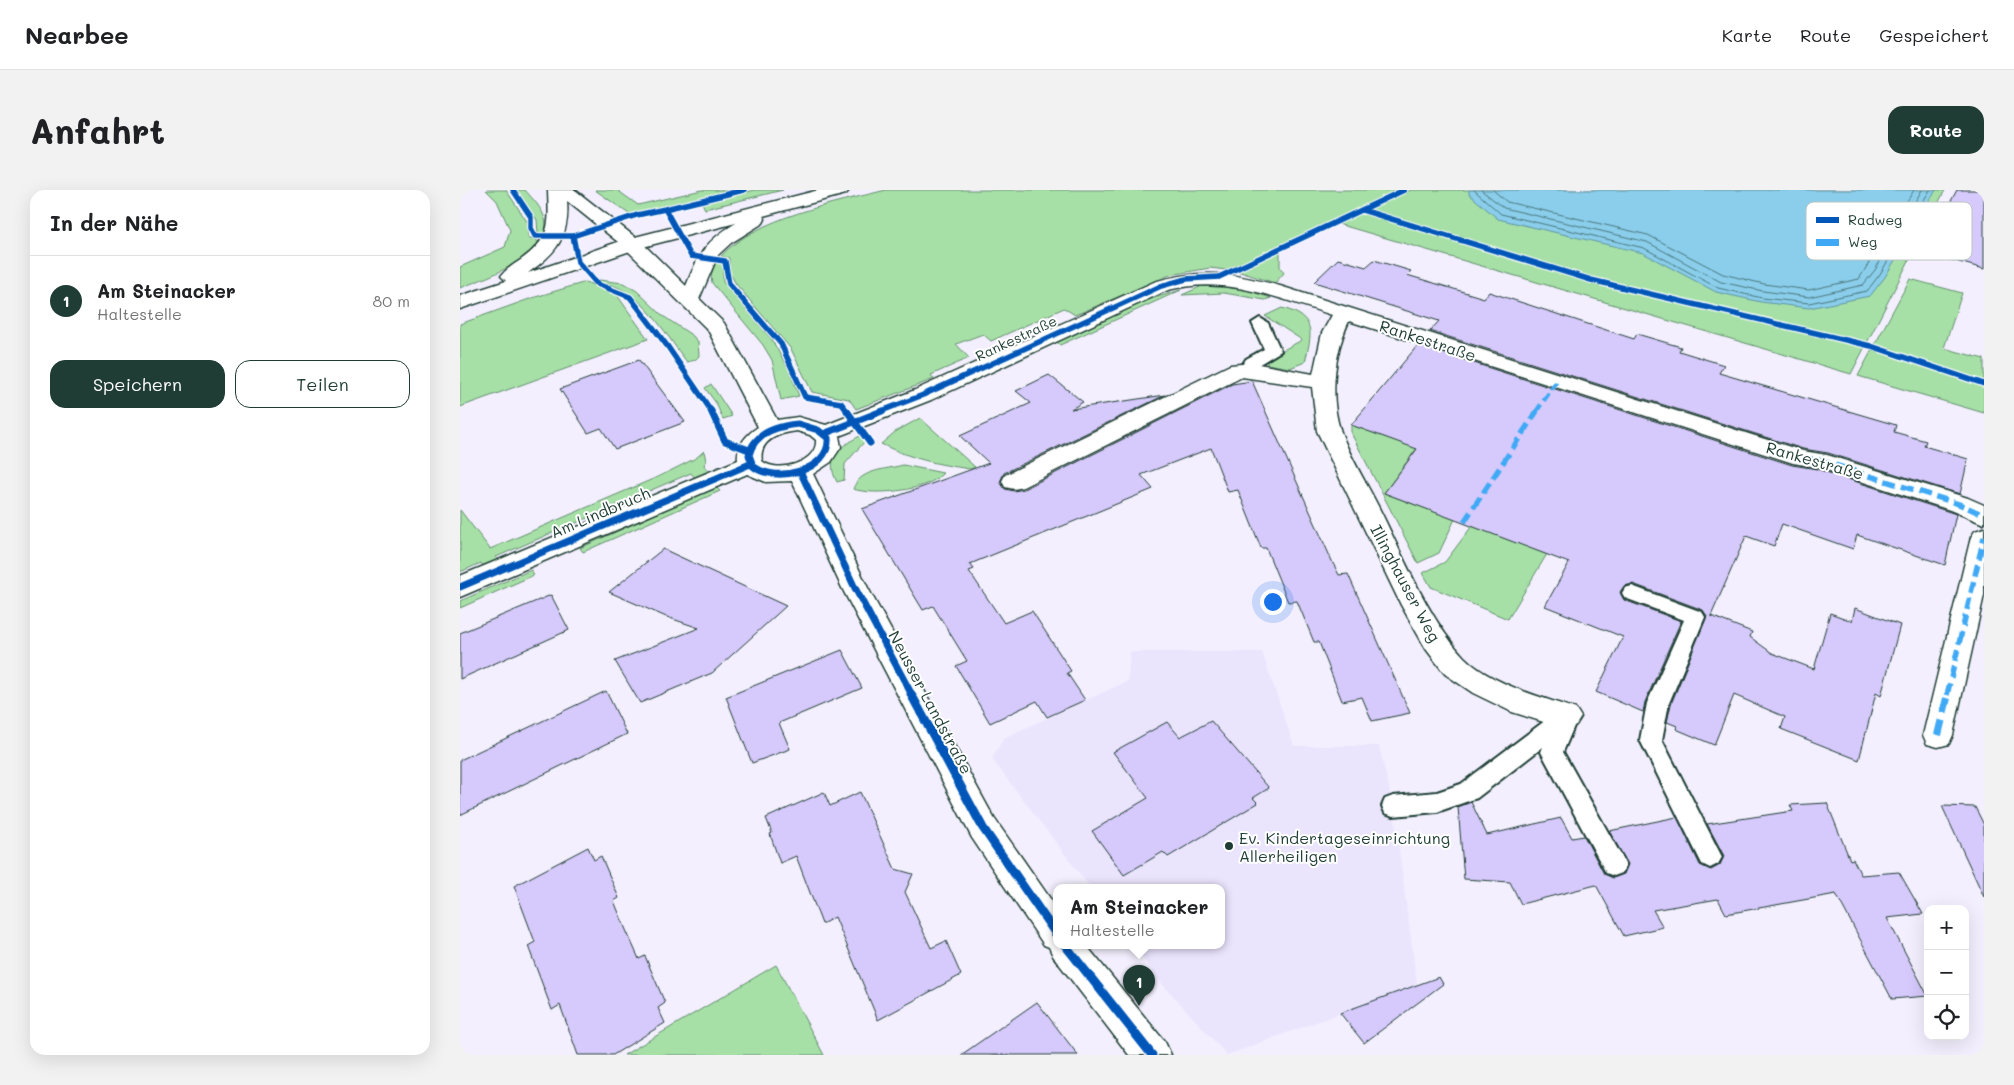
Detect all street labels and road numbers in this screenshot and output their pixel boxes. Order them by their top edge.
street label: Rankestraße [972,311,1060,365]
street label: Rankestraße [1377,315,1479,365]
street label: Rankestraße [1764,436,1866,484]
street label: Am Lindbruch [547,481,653,543]
street label: Illinghauser Weg [1366,521,1446,645]
street label: Neusser Landstraße [884,627,978,777]

